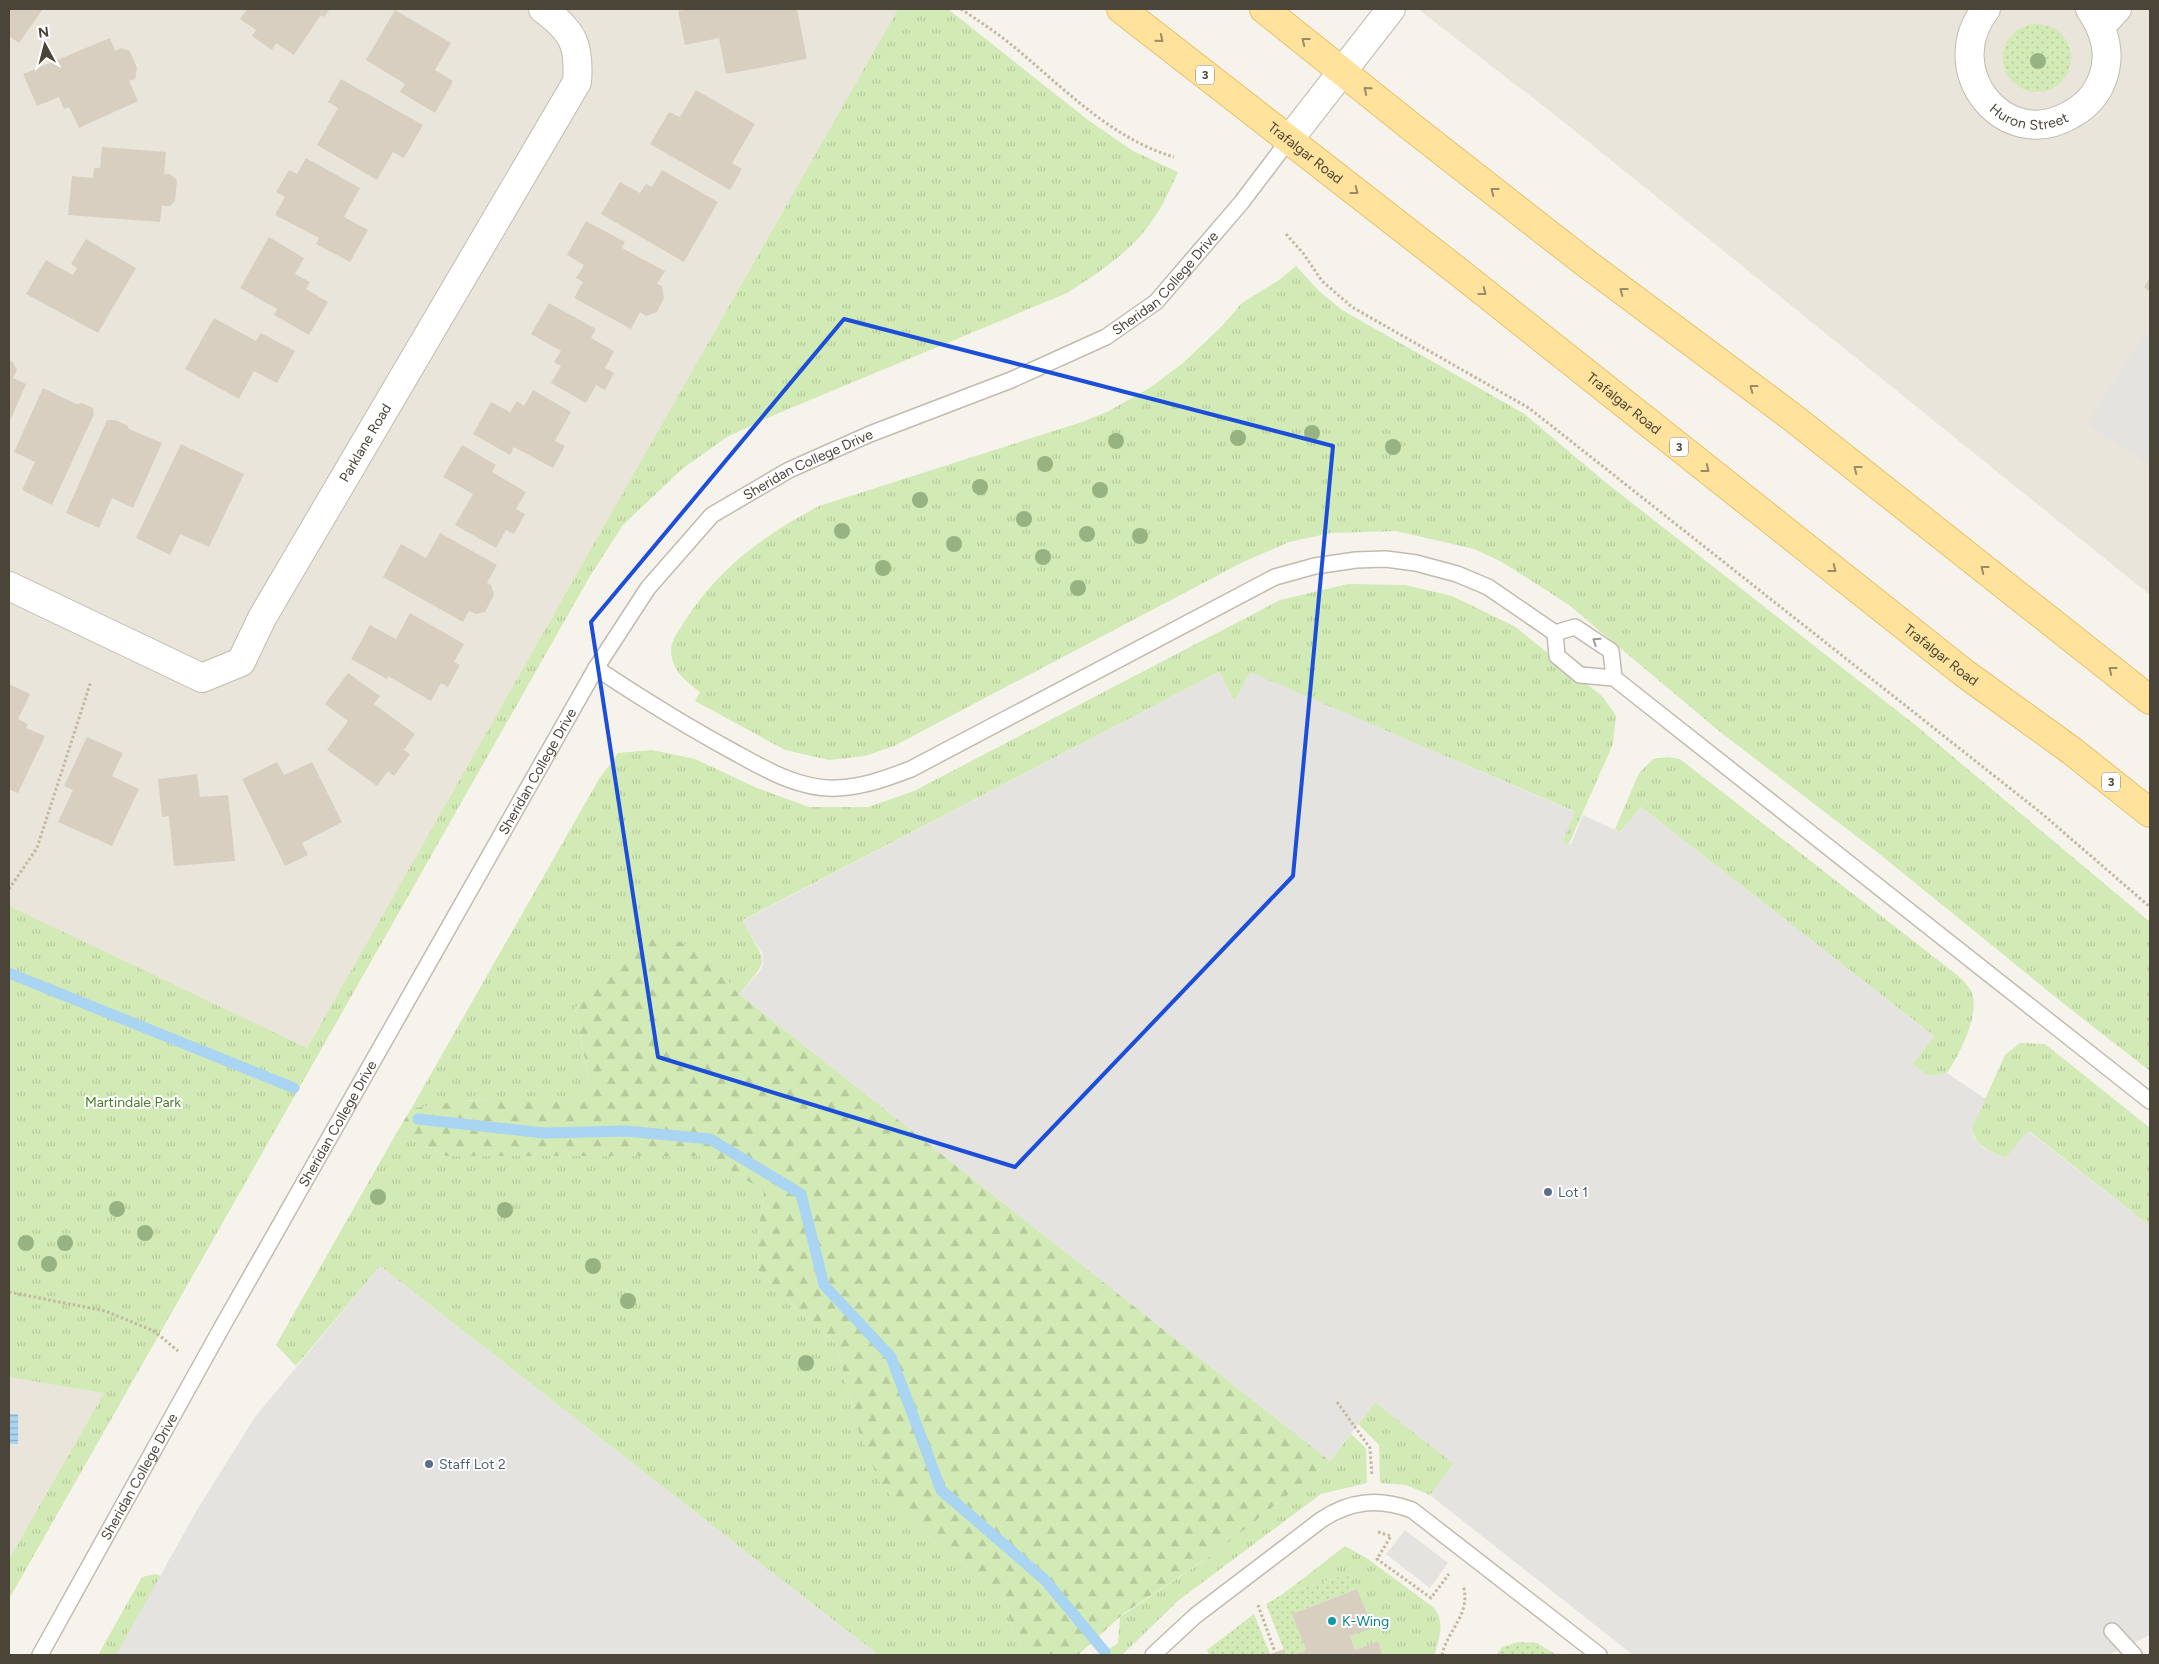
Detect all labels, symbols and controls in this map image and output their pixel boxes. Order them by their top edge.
north arrow [20,20,70,70]
text: N [37,23,50,42]
one-way arrow [1154,34,1163,43]
one-way arrow [1302,39,1311,47]
road number: 3 [1196,66,1214,84]
one-way arrow [1363,87,1372,96]
street label: Huron Street [1986,100,2071,133]
street label: Trafalgar Road [1265,118,1346,187]
one-way arrow [1349,186,1358,194]
one-way arrow [1491,189,1500,197]
street label: Sheridan College Drive [1109,227,1222,339]
one-way arrow [1477,286,1486,294]
one-way arrow [1620,288,1629,296]
street label: Trafalgar Road [1583,368,1665,438]
one-way arrow [1749,385,1759,394]
street label: Parklane Road [335,400,395,485]
street label: Sheridan College Drive [740,425,876,503]
road number: 3 [1670,438,1688,457]
one-way arrow [1700,463,1709,471]
one-way arrow [1854,466,1863,474]
one-way arrow [1828,564,1837,573]
one-way arrow [1981,566,1990,575]
street label: Trafalgar Road [1901,620,1982,689]
one-way arrow [1592,638,1601,647]
one-way arrow [2109,668,2118,676]
street label: Sheridan College Drive [495,705,580,838]
road number: 3 [2102,772,2120,792]
street label: Sheridan College Drive [295,1057,380,1190]
park label: Martindale Park [85,1094,181,1111]
place label: Lot 1 [1558,1184,1588,1201]
marker: Lot 1 [1542,1186,1554,1198]
street label: Sheridan College Drive [97,1410,181,1543]
place label: Staff Lot 2 [439,1456,506,1473]
marker: Staff Lot 2 [423,1458,435,1470]
place label: K-Wing [1342,1613,1389,1630]
marker: K-Wing [1326,1615,1338,1627]

